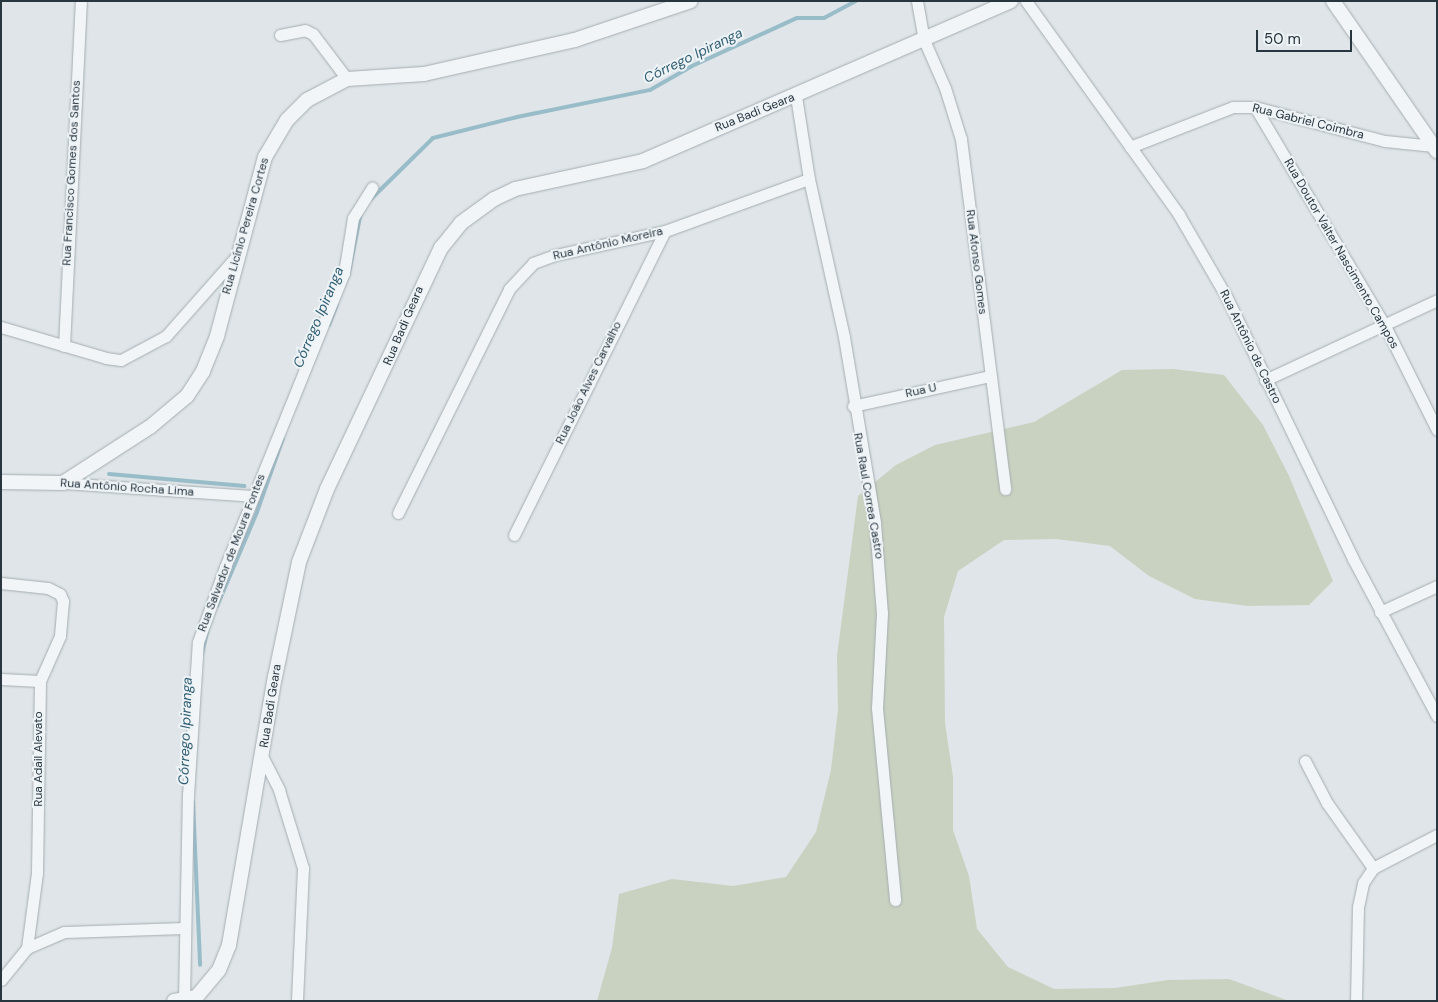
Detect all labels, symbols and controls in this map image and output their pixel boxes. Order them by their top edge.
scale bar [1258,20,1354,52]
water label: Córrego Ipiranga [641,24,745,86]
text: 50 m [1264,29,1301,49]
street label: Rua Francisco Gomes dos Santos [60,80,84,266]
street label: Rua Badi Geara [713,90,797,136]
street label: Rua Gabriel Coimbra [1251,101,1365,143]
street label: Rua Licínio Pereira Cortes [220,156,272,296]
street label: Rua Doutor Valter Nascimento Campos [1280,156,1402,352]
street label: Rua Afonso Gomes [962,209,990,315]
street label: Rua Antônio Moreira [552,224,664,264]
water label: Córrego Ipiranga [289,264,347,370]
street label: Rua Badi Geara [381,284,427,368]
street label: Rua Antônio de Castro [1216,288,1284,406]
street label: Rua João Alves Carvalho [553,319,625,447]
street label: Rua U [904,381,938,401]
street label: Rua Raul Correa Castro [850,432,886,560]
street label: Rua Salvador de Moura Fontes [195,472,269,634]
street label: Rua Antônio Rocha Lima [60,476,194,500]
street label: Rua Badi Geara [257,663,285,749]
water label: Córrego Ipiranga [175,677,195,785]
street label: Rua Adail Alevato [32,711,46,807]

